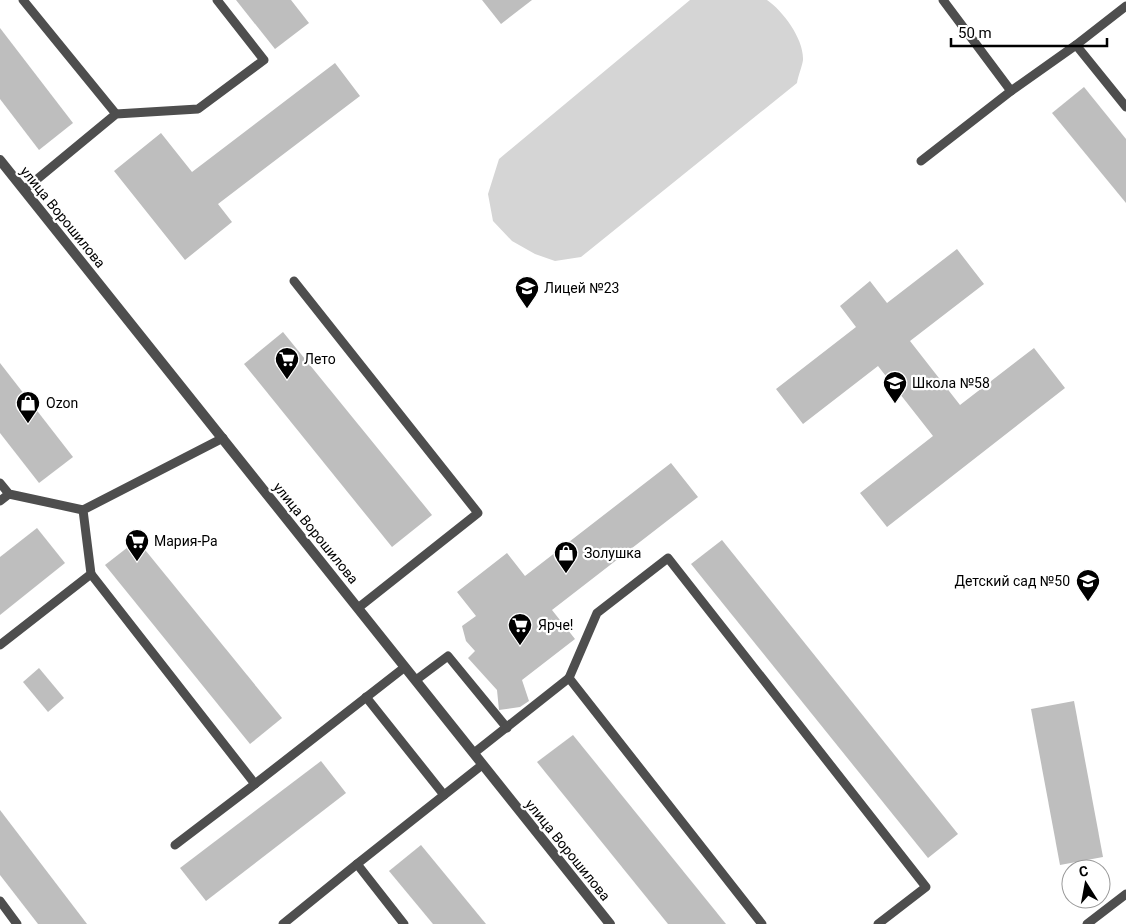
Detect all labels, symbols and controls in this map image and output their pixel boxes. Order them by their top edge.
scale bar [951,15,1107,47]
text: 50 m [958,24,992,42]
street label: улица Ворошилова [17,163,109,271]
school or university icon: Лицей №23 [514,275,540,309]
place label: Лицей №23 [544,280,619,296]
supermarket icon: Лето [274,346,300,380]
place label: Лето [304,351,336,367]
school or university icon: Школа №58 [882,370,908,404]
place label: Школа №58 [912,375,990,391]
shop icon: Ozon [15,390,41,424]
place label: Ozon [46,395,78,411]
street label: улица Ворошилова [270,479,362,587]
supermarket icon: Мария-Ра [124,528,150,562]
place label: Мария-Ра [154,533,218,549]
shop icon: Золушка [553,540,579,574]
place label: Золушка [584,545,641,561]
school or university icon: Детский сад №50 [1075,568,1101,602]
place label: Детский сад №50 [954,573,1070,589]
supermarket icon: Ярче! [507,612,533,646]
place label: Ярче! [538,617,573,633]
street label: улица Ворошилова [522,796,614,904]
north arrow [1061,859,1111,909]
text: С [1077,863,1090,880]

